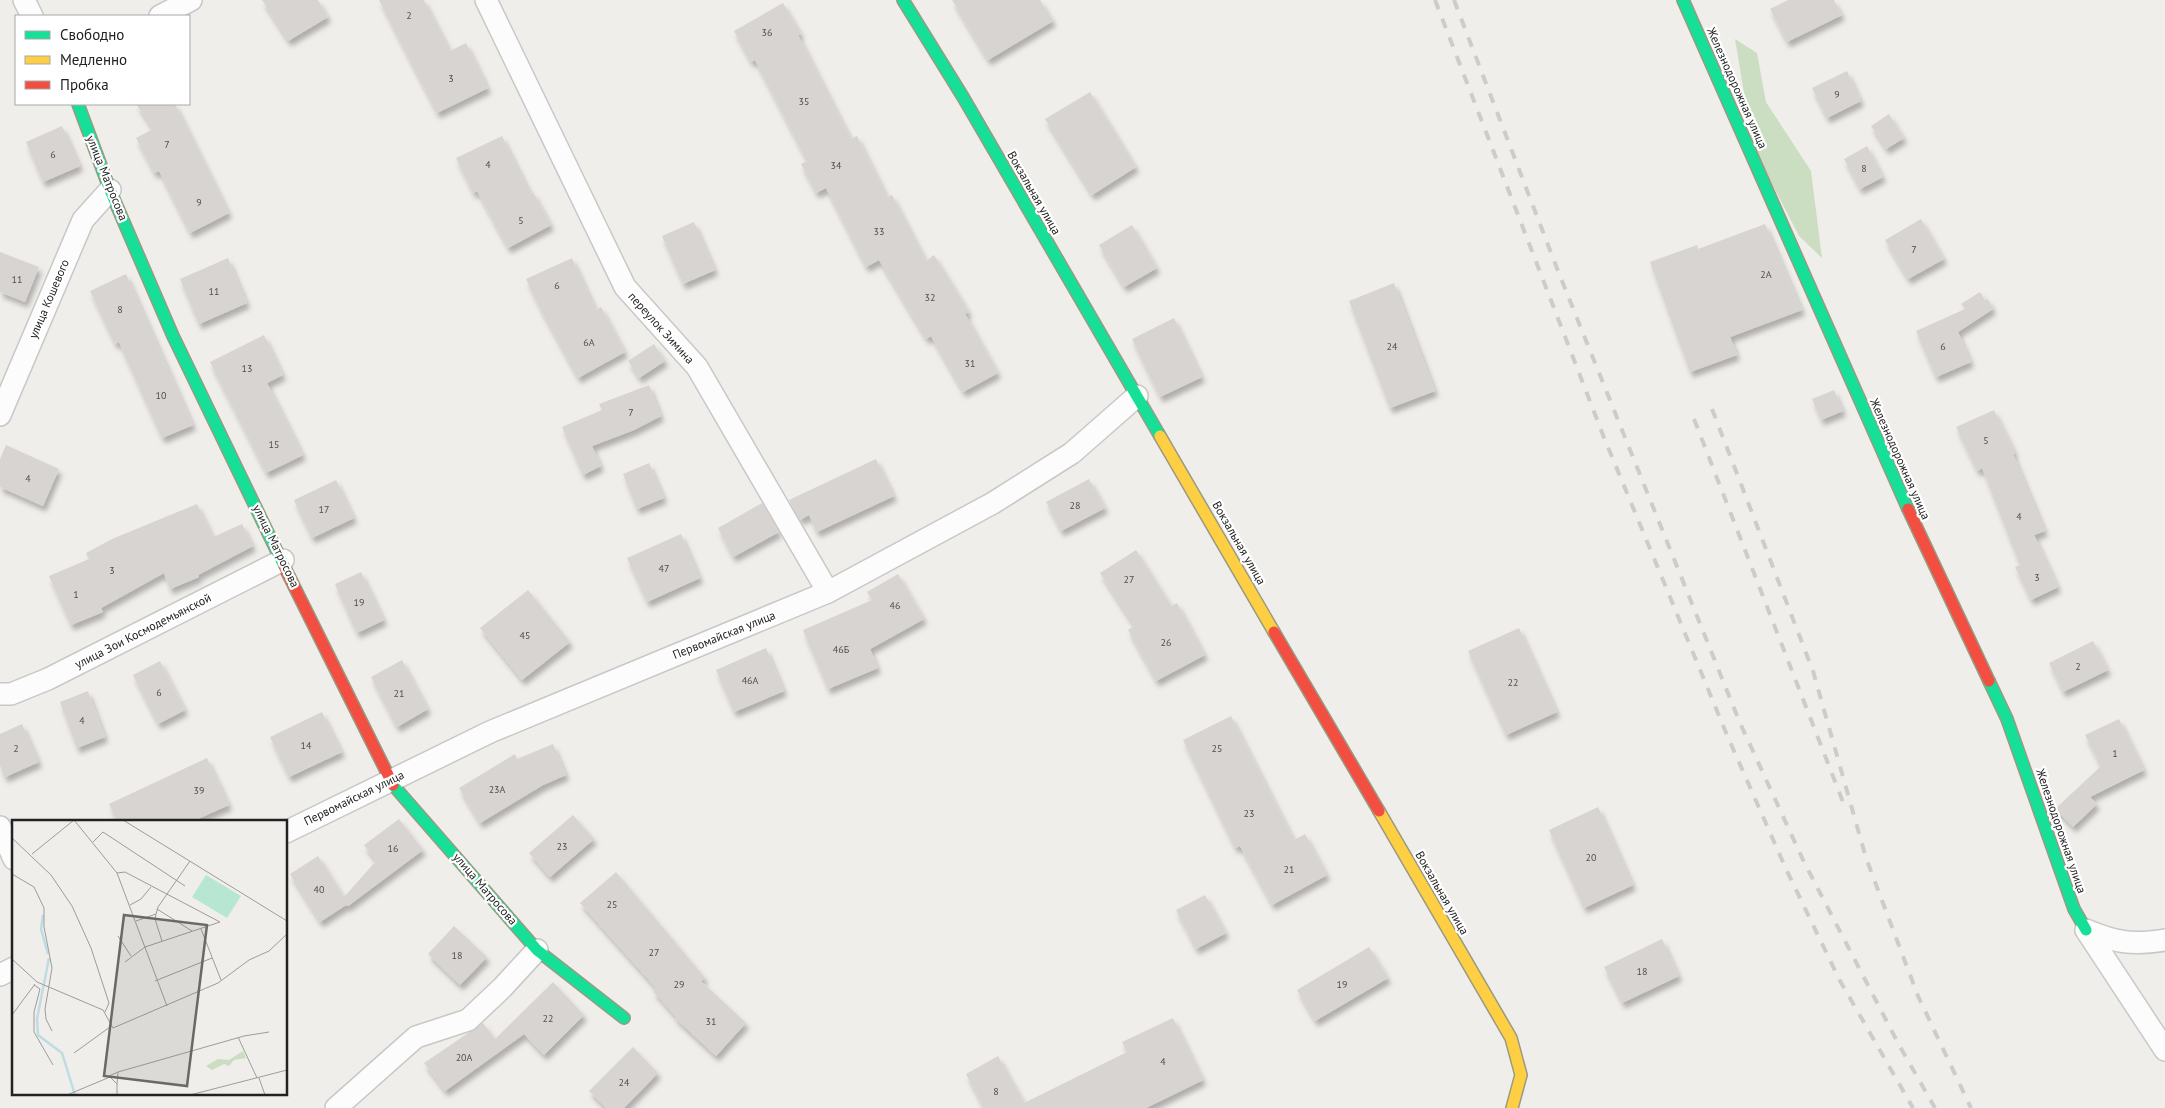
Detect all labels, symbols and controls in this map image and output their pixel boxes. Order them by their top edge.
house number: 2 [406,9,412,22]
legend [15,15,190,105]
street label: Железнодорожная улица [1704,24,1771,151]
text: Свободно [60,25,124,44]
house number: 36 [762,26,772,39]
text: Медленно [60,50,127,69]
house number: 3 [448,72,454,85]
text: Пробка [60,75,109,94]
house number: 9 [1834,88,1840,101]
house number: 35 [799,95,809,108]
street label: улица Матросова [84,133,131,223]
house number: 7 [164,138,170,151]
house number: 6 [50,148,56,161]
street label: Вокзальная улица [1004,148,1064,237]
house number: 4 [485,158,491,171]
house number: 34 [831,159,842,172]
house number: 8 [1861,162,1867,175]
house number: 9 [196,196,202,209]
house number: 5 [518,214,524,227]
house number: 33 [874,225,884,238]
house number: 7 [1911,243,1917,256]
street label: улица Кошевого [25,257,72,341]
house number: 2А [1760,268,1772,281]
house number: 11 [12,273,22,286]
house number: 6 [554,279,560,292]
house number: 11 [209,285,219,298]
street label: переулок Зимина [625,289,698,367]
house number: 32 [925,291,935,304]
house number: 8 [117,303,123,316]
house number: 6А [583,336,595,349]
house number: 24 [1387,340,1398,353]
house number: 6 [1940,340,1946,353]
house number: 31 [965,357,975,370]
house number: 13 [242,362,252,375]
house number: 10 [156,389,167,402]
street label: Железнодорожная улица [1867,395,1934,522]
house number: 7 [628,406,634,419]
house number: 5 [1983,434,1989,447]
house number: 15 [269,438,279,451]
house number: 4 [25,472,31,485]
street label: Вокзальная улица [1209,498,1269,587]
house number: 28 [1070,499,1080,512]
street label: улица Матросова [250,502,303,590]
house number: 17 [319,503,329,516]
house number: 4 [2016,510,2022,523]
house number: 47 [659,562,669,575]
house number: 3 [109,564,115,577]
house number: 3 [2034,571,2040,584]
house number: 27 [1124,573,1134,586]
house number: 1 [73,588,79,601]
street label: улица Зои Космодемьянской [72,590,213,672]
house number: 19 [354,596,364,609]
house number: 46 [890,599,900,612]
street label: Первомайская улица [670,607,778,662]
house number: 45 [520,629,530,642]
house number: 26 [1161,636,1171,649]
house number: 46Б [833,643,850,656]
house number: 2 [2075,660,2081,673]
house number: 46А [742,674,759,687]
house number: 22 [1508,676,1518,689]
house number: 6 [156,686,162,699]
house number: 21 [394,687,404,700]
house number: 4 [79,714,85,727]
house number: 14 [301,739,312,752]
house number: 2 [13,742,19,755]
house number: 25 [1212,742,1222,755]
house number: 1 [2112,747,2118,760]
street label: Железнодорожная улица [2033,766,2090,895]
street label: Первомайская улица [301,767,406,828]
house number: 23А [489,783,506,796]
house number: 39 [194,784,204,797]
house number: 23 [1244,807,1254,820]
inset map [12,820,288,1096]
house number: 23 [557,840,567,853]
house number: 16 [388,842,398,855]
street label: Вокзальная улица [1412,848,1472,937]
street label: улица Матросова [450,850,521,928]
house number: 20 [1586,851,1597,864]
house number: 21 [1284,863,1294,876]
house number: 40 [314,883,325,896]
house number: 25 [607,898,617,911]
house number: 27 [649,946,659,959]
house number: 18 [452,949,462,962]
house number: 18 [1637,965,1647,978]
house number: 29 [674,978,684,991]
house number: 19 [1337,978,1347,991]
house number: 22 [543,1012,553,1025]
house number: 31 [706,1015,716,1028]
house number: 20А [456,1051,473,1064]
house number: 4 [1160,1055,1166,1068]
house number: 24 [619,1076,630,1089]
house number: 8 [993,1085,999,1098]

